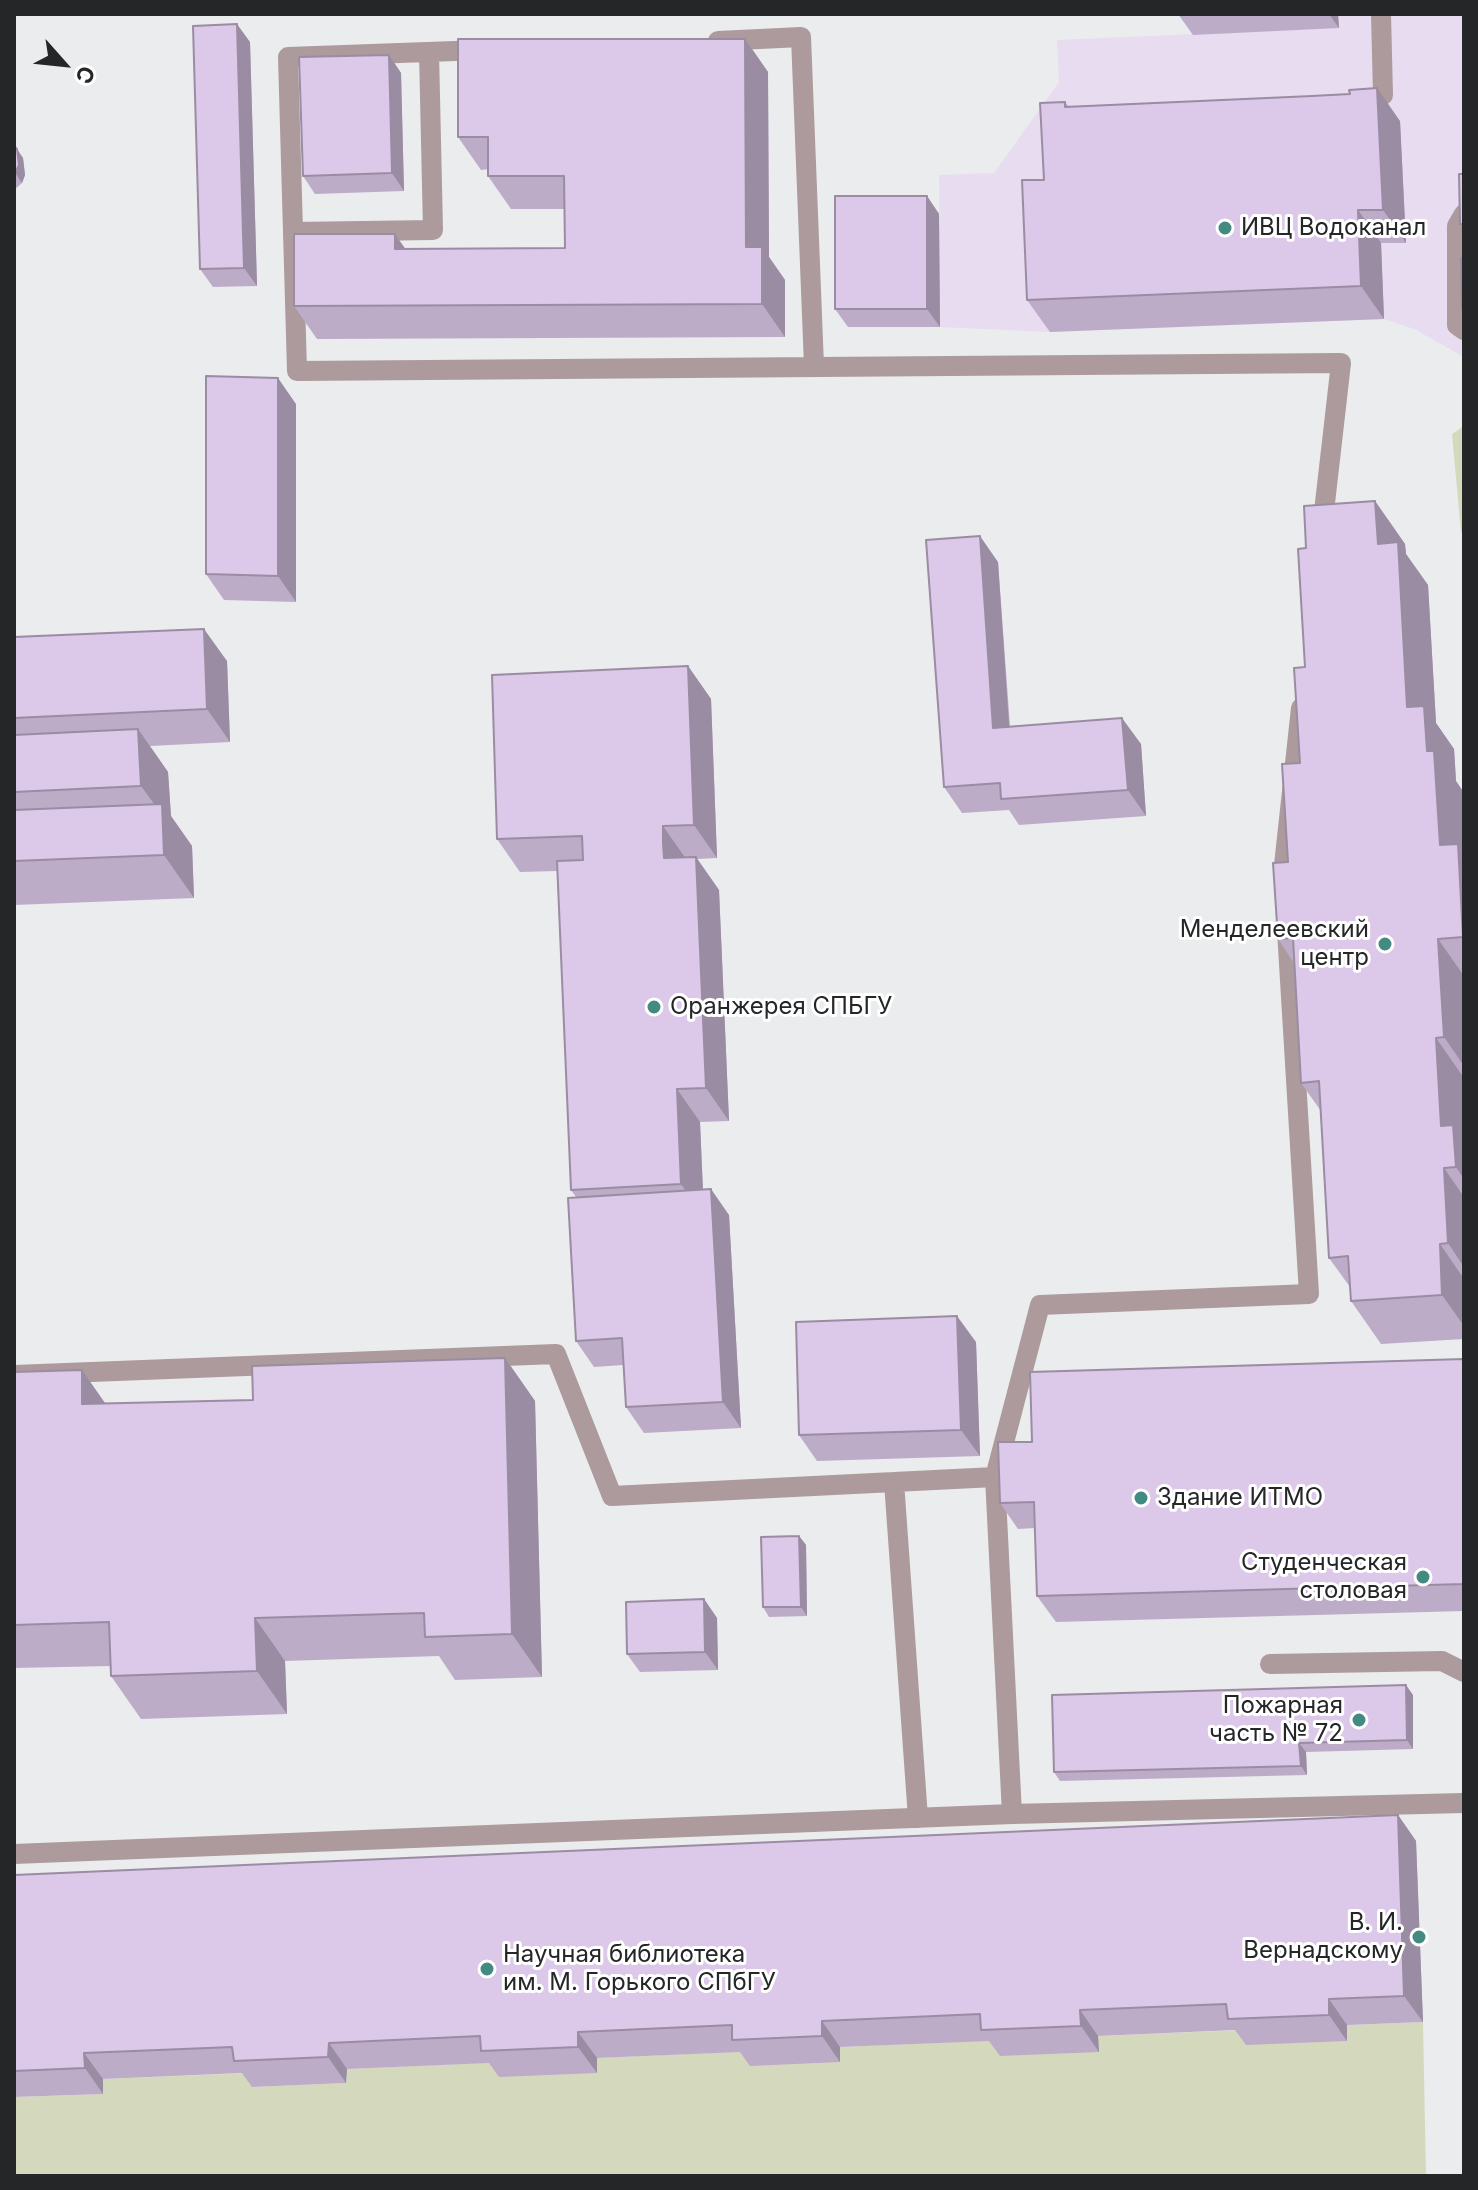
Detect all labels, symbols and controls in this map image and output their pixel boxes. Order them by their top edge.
north arrow [24,24,104,104]
text: С [70,62,101,88]
place label: ИВЦ Водоканал [1241,214,1426,242]
marker: ИВЦ Водоканал [1216,219,1234,237]
place label: Менделеевский центр [1180,916,1369,972]
marker: Менделеевский центр [1376,935,1394,953]
place label: Оранжерея СПБГУ [670,993,892,1021]
marker: Оранжерея СПБГУ [645,998,663,1016]
place label: Здание ИТМО [1157,1484,1323,1512]
marker: Здание ИТМО [1132,1489,1150,1507]
place label: Студенческая столовая [1241,1549,1407,1605]
marker: Студенческая столовая [1414,1568,1432,1586]
place label: Пожарная часть № 72 [1209,1692,1343,1748]
marker: Пожарная часть № 72 [1350,1711,1368,1729]
place label: В. И. Вернадскому [1243,1909,1403,1965]
marker: В. И. Вернадскому [1410,1928,1428,1946]
place label: Научная библиотека им. М. Горького СПбГУ [503,1941,776,1997]
marker: Научная библиотека им. М. Горького СПбГУ [478,1960,496,1978]

